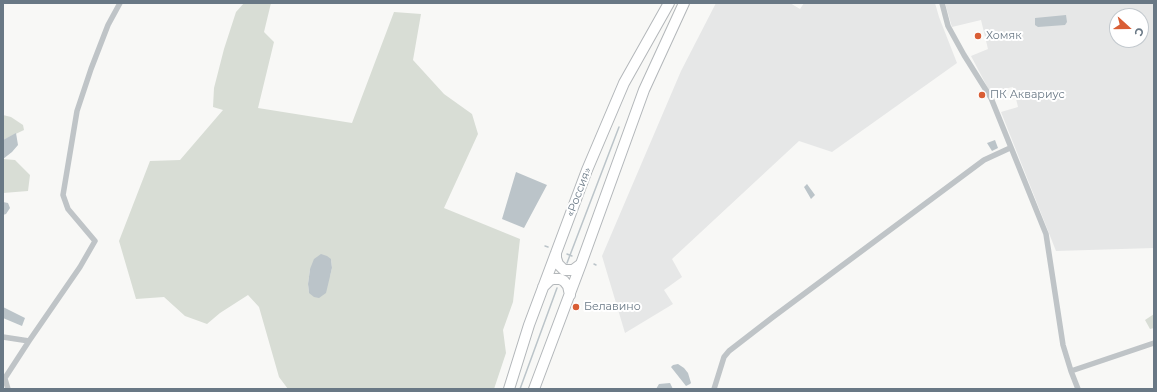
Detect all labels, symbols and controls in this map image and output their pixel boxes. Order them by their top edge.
north arrow [1109,8,1149,48]
text: С [1131,26,1147,38]
place label: Хомяк [986,29,1022,43]
marker: Хомяк [973,31,983,41]
place label: ПК Аквариус [990,88,1065,102]
marker: ПК Аквариус [977,90,987,100]
street label: «Россия» [564,166,594,218]
place label: Белавино [584,300,641,314]
marker: Белавино [571,302,581,312]

